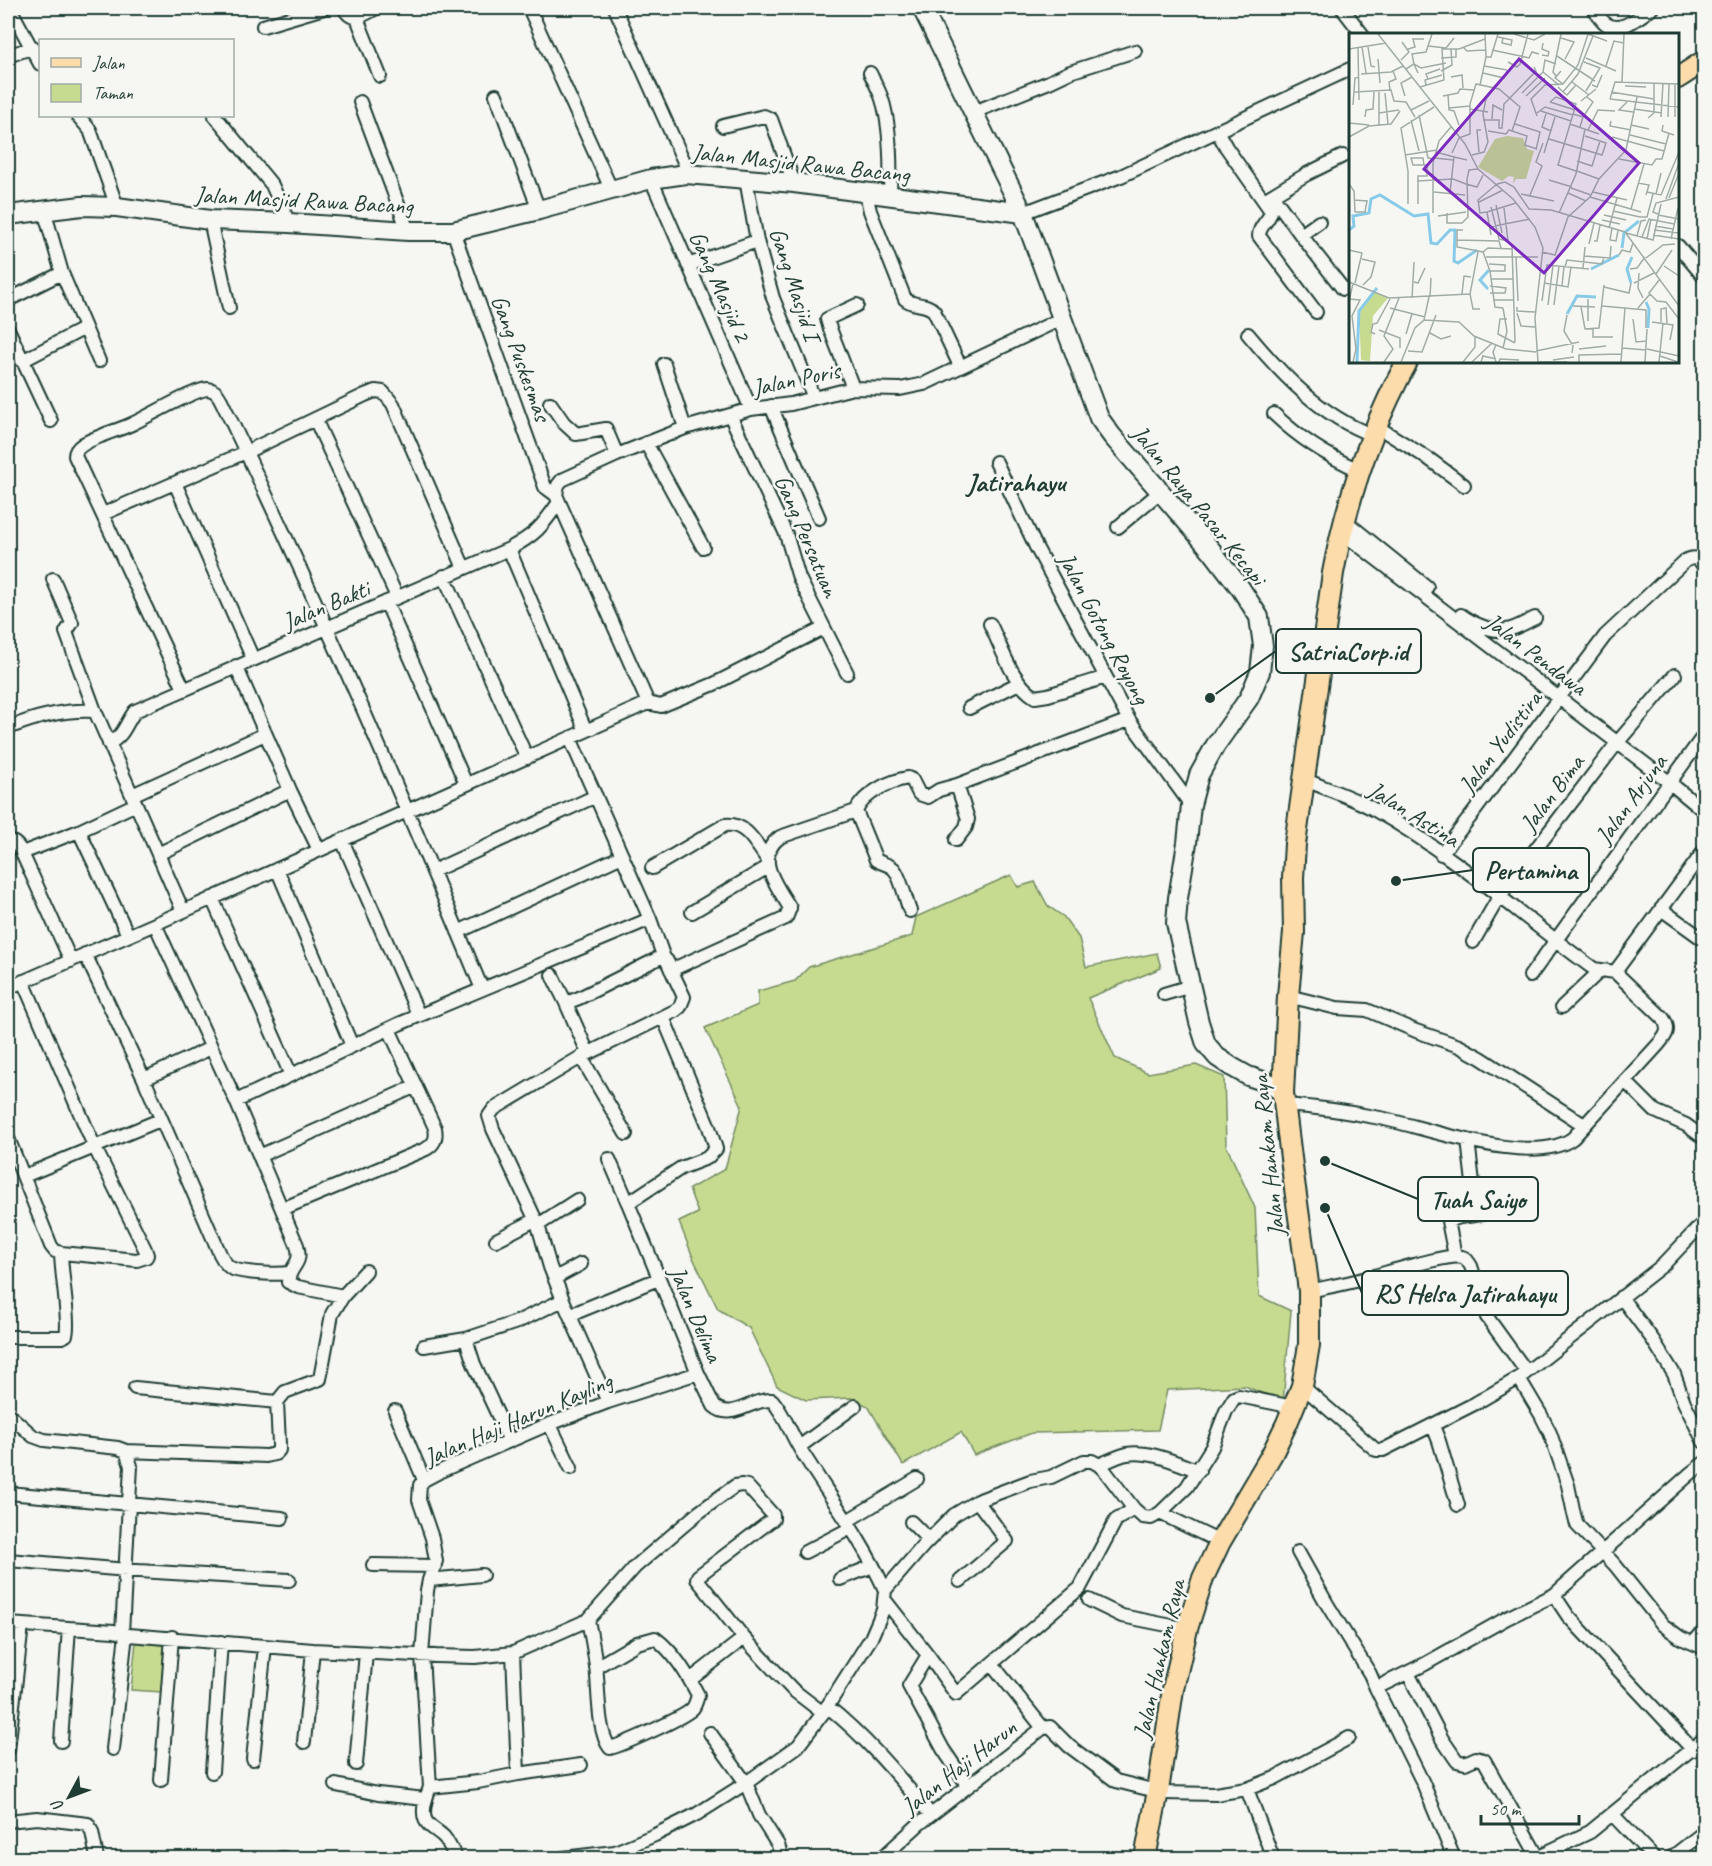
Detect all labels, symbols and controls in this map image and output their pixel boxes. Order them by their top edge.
inset map [1349,33,1679,363]
legend [39,39,234,117]
text: Jalan [92,52,125,74]
text: Taman [93,82,134,104]
street label: Jalan Masjid Rawa Bacang [690,137,913,189]
street label: Jalan Masjid Rawa Bacang [193,179,415,221]
street label: Gang Masjid I [763,224,829,349]
street label: Gang Masjid 2 [682,226,759,348]
street label: Gang Puskesmas [484,291,559,428]
street label: Jalan Poris [749,355,845,403]
street label: Jalan Raya Pasar Kecapi [1125,418,1275,594]
district label: Jatirahayu [965,465,1068,499]
street label: Gang Persatuan [768,470,847,603]
street label: Jalan Gotong Royong [1051,546,1158,711]
street label: Jalan Bakti [277,572,376,637]
street label: Jalan Pendawa [1479,606,1594,703]
callout: SatriaCorp.id [1276,629,1421,673]
text: SatriaCorp.id [1288,635,1413,668]
street label: Jalan Yudistira [1451,683,1550,800]
street label: Jalan Bima [1513,747,1592,838]
street label: Jalan Arjuna [1588,747,1674,851]
street label: Jalan Astina [1362,774,1466,855]
callout: Pertamina [1473,848,1589,892]
text: Pertamina [1485,854,1580,887]
street label: Jalan Hankam Raya [1244,1072,1291,1239]
callout: Tuah Saiyo [1418,1177,1538,1221]
text: Tuah Saiyo [1430,1183,1528,1216]
street label: Jalan Delima [662,1261,730,1368]
callout: RS Helsa Jatirahayu [1362,1271,1568,1315]
text: RS Helsa Jatirahayu [1374,1277,1558,1310]
street label: Jalan Haji Harun Kayling [419,1365,618,1473]
street label: Jalan Hankam Raya [1126,1575,1192,1742]
street label: Jalan Haji Harun [895,1713,1023,1822]
north arrow [39,1767,99,1827]
scale bar [1481,1788,1578,1826]
text: U [46,1794,69,1816]
text: 50 m [1490,1798,1523,1820]

